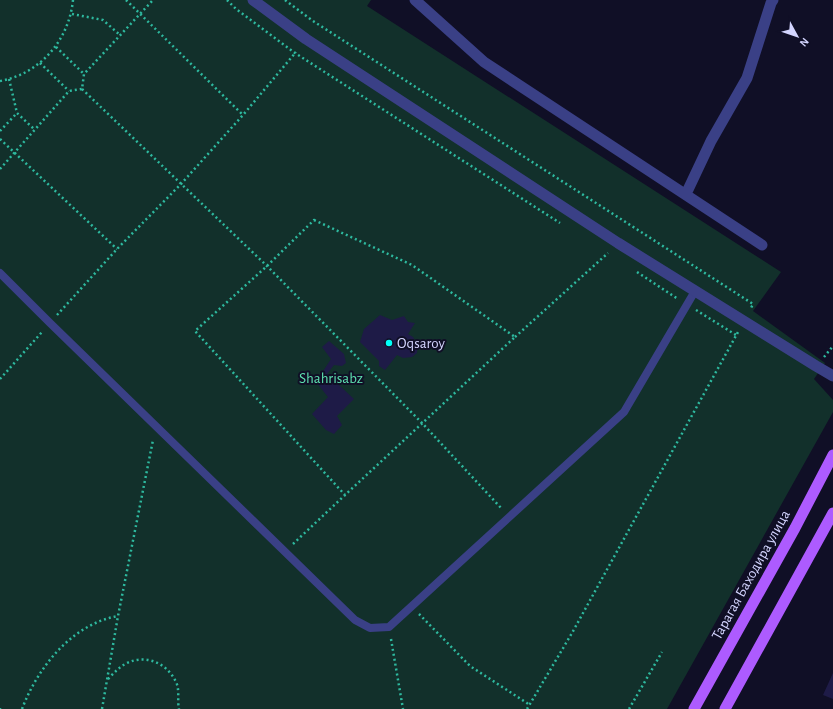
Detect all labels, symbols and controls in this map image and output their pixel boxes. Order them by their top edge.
north arrow [777,16,817,56]
text: N [798,36,811,49]
place label: Oqsaroy [397,336,445,351]
marker: Oqsaroy [384,338,394,348]
park label: Shahrisabz [299,371,363,386]
street label: Тарагая Баходира улица [709,508,793,642]

